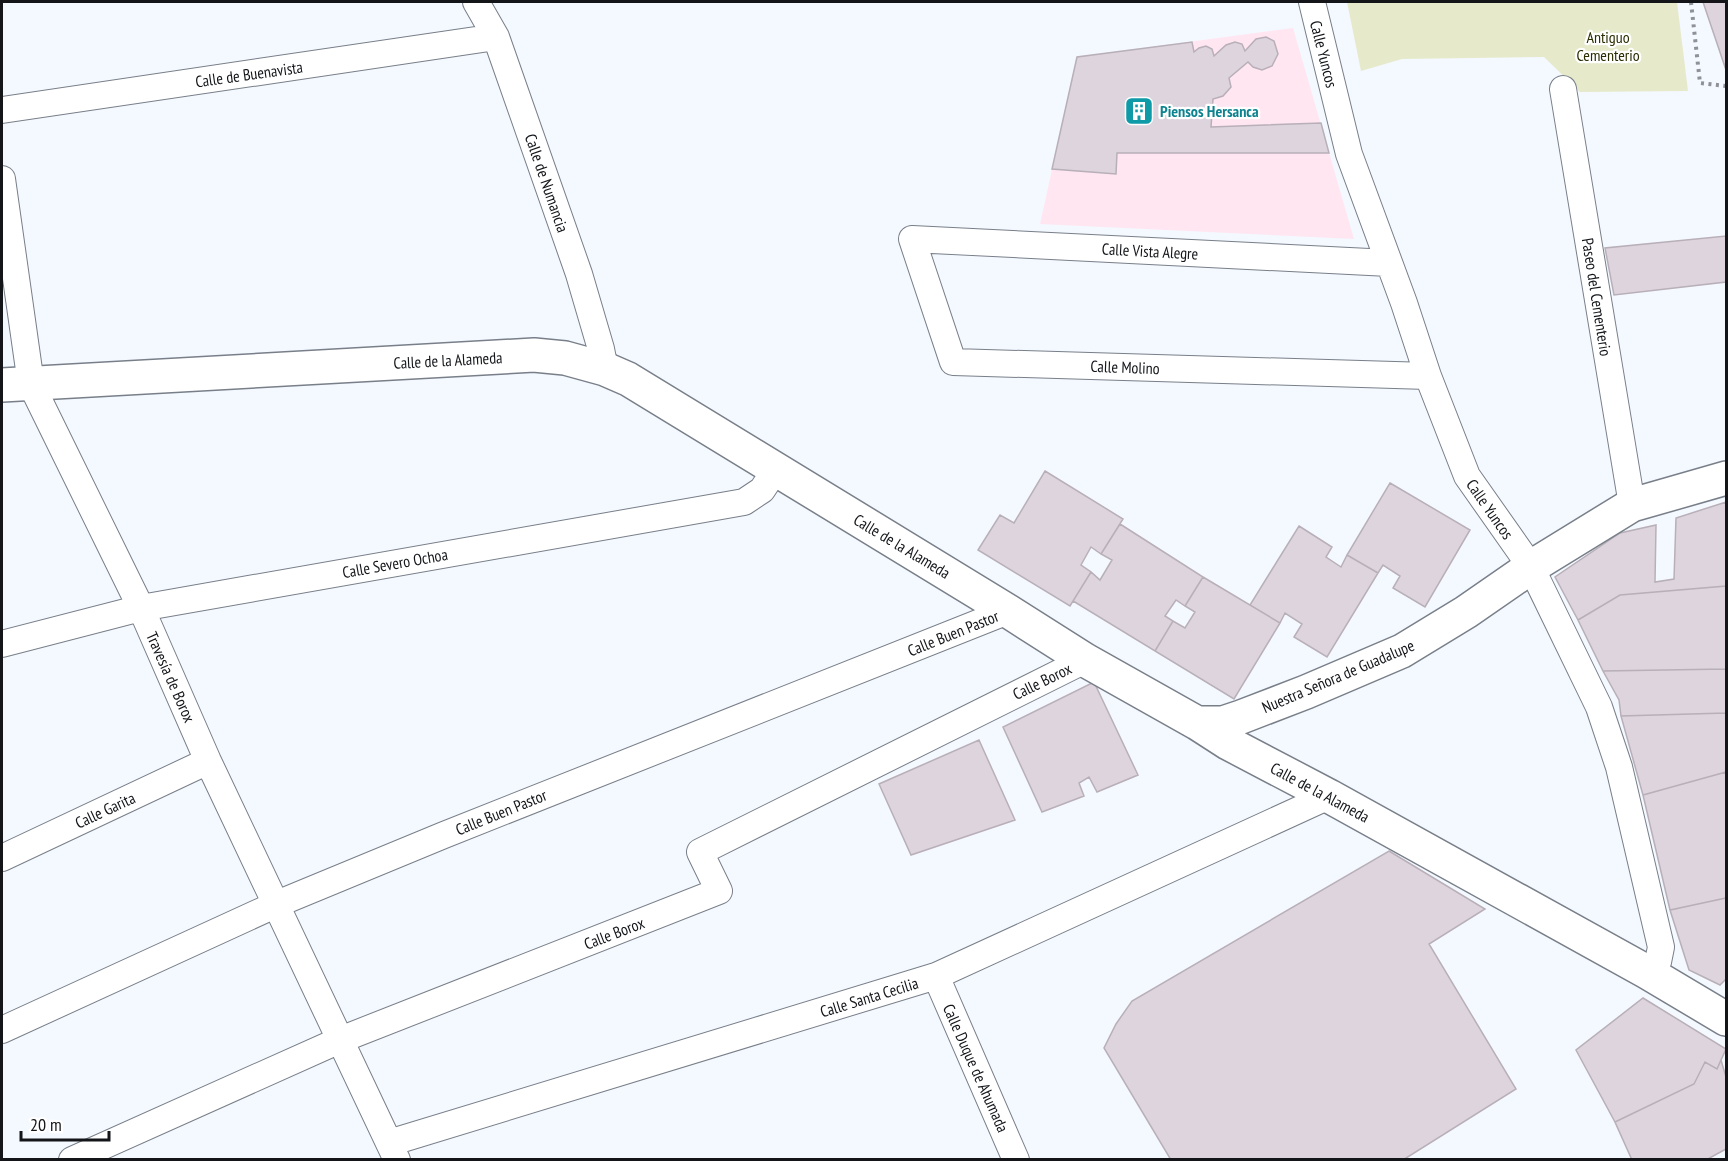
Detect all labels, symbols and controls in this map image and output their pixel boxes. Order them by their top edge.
street label: Calle Yuncos [1306,18,1342,90]
park label: Antiguo Cementerio [1576,27,1640,65]
street label: Calle de Buenavista [194,57,304,91]
building icon: Piensos Hersanca [1123,95,1155,127]
place label: Piensos Hersanca [1160,101,1259,121]
street label: Calle de Numancia [521,131,573,235]
street label: Paseo del Cementerio [1578,237,1616,358]
street label: Calle Vista Alegre [1101,238,1199,264]
street label: Calle de la Alameda [393,347,503,373]
street label: Calle Molino [1090,356,1160,378]
street label: Calle Yuncos [1462,475,1518,543]
street label: Calle de la Alameda [850,509,954,583]
street label: Calle Severo Ochoa [341,544,449,582]
street label: Calle Buen Pastor [904,605,1002,660]
street label: Travesía de Borox [142,629,200,726]
street label: Nuestra Señora de Guadalupe [1259,635,1417,717]
street label: Calle Borox [1009,658,1075,704]
street label: Calle de la Alameda [1267,758,1373,826]
street label: Calle Buen Pastor [452,784,550,839]
street label: Calle Garita [72,787,138,833]
street label: Calle Borox [581,912,647,954]
street label: Calle Santa Cecilia [818,973,920,1021]
street label: Calle Duque de Ahumada [939,1001,1013,1135]
scale bar [21,1104,110,1142]
text: 20 m [30,1113,62,1136]

